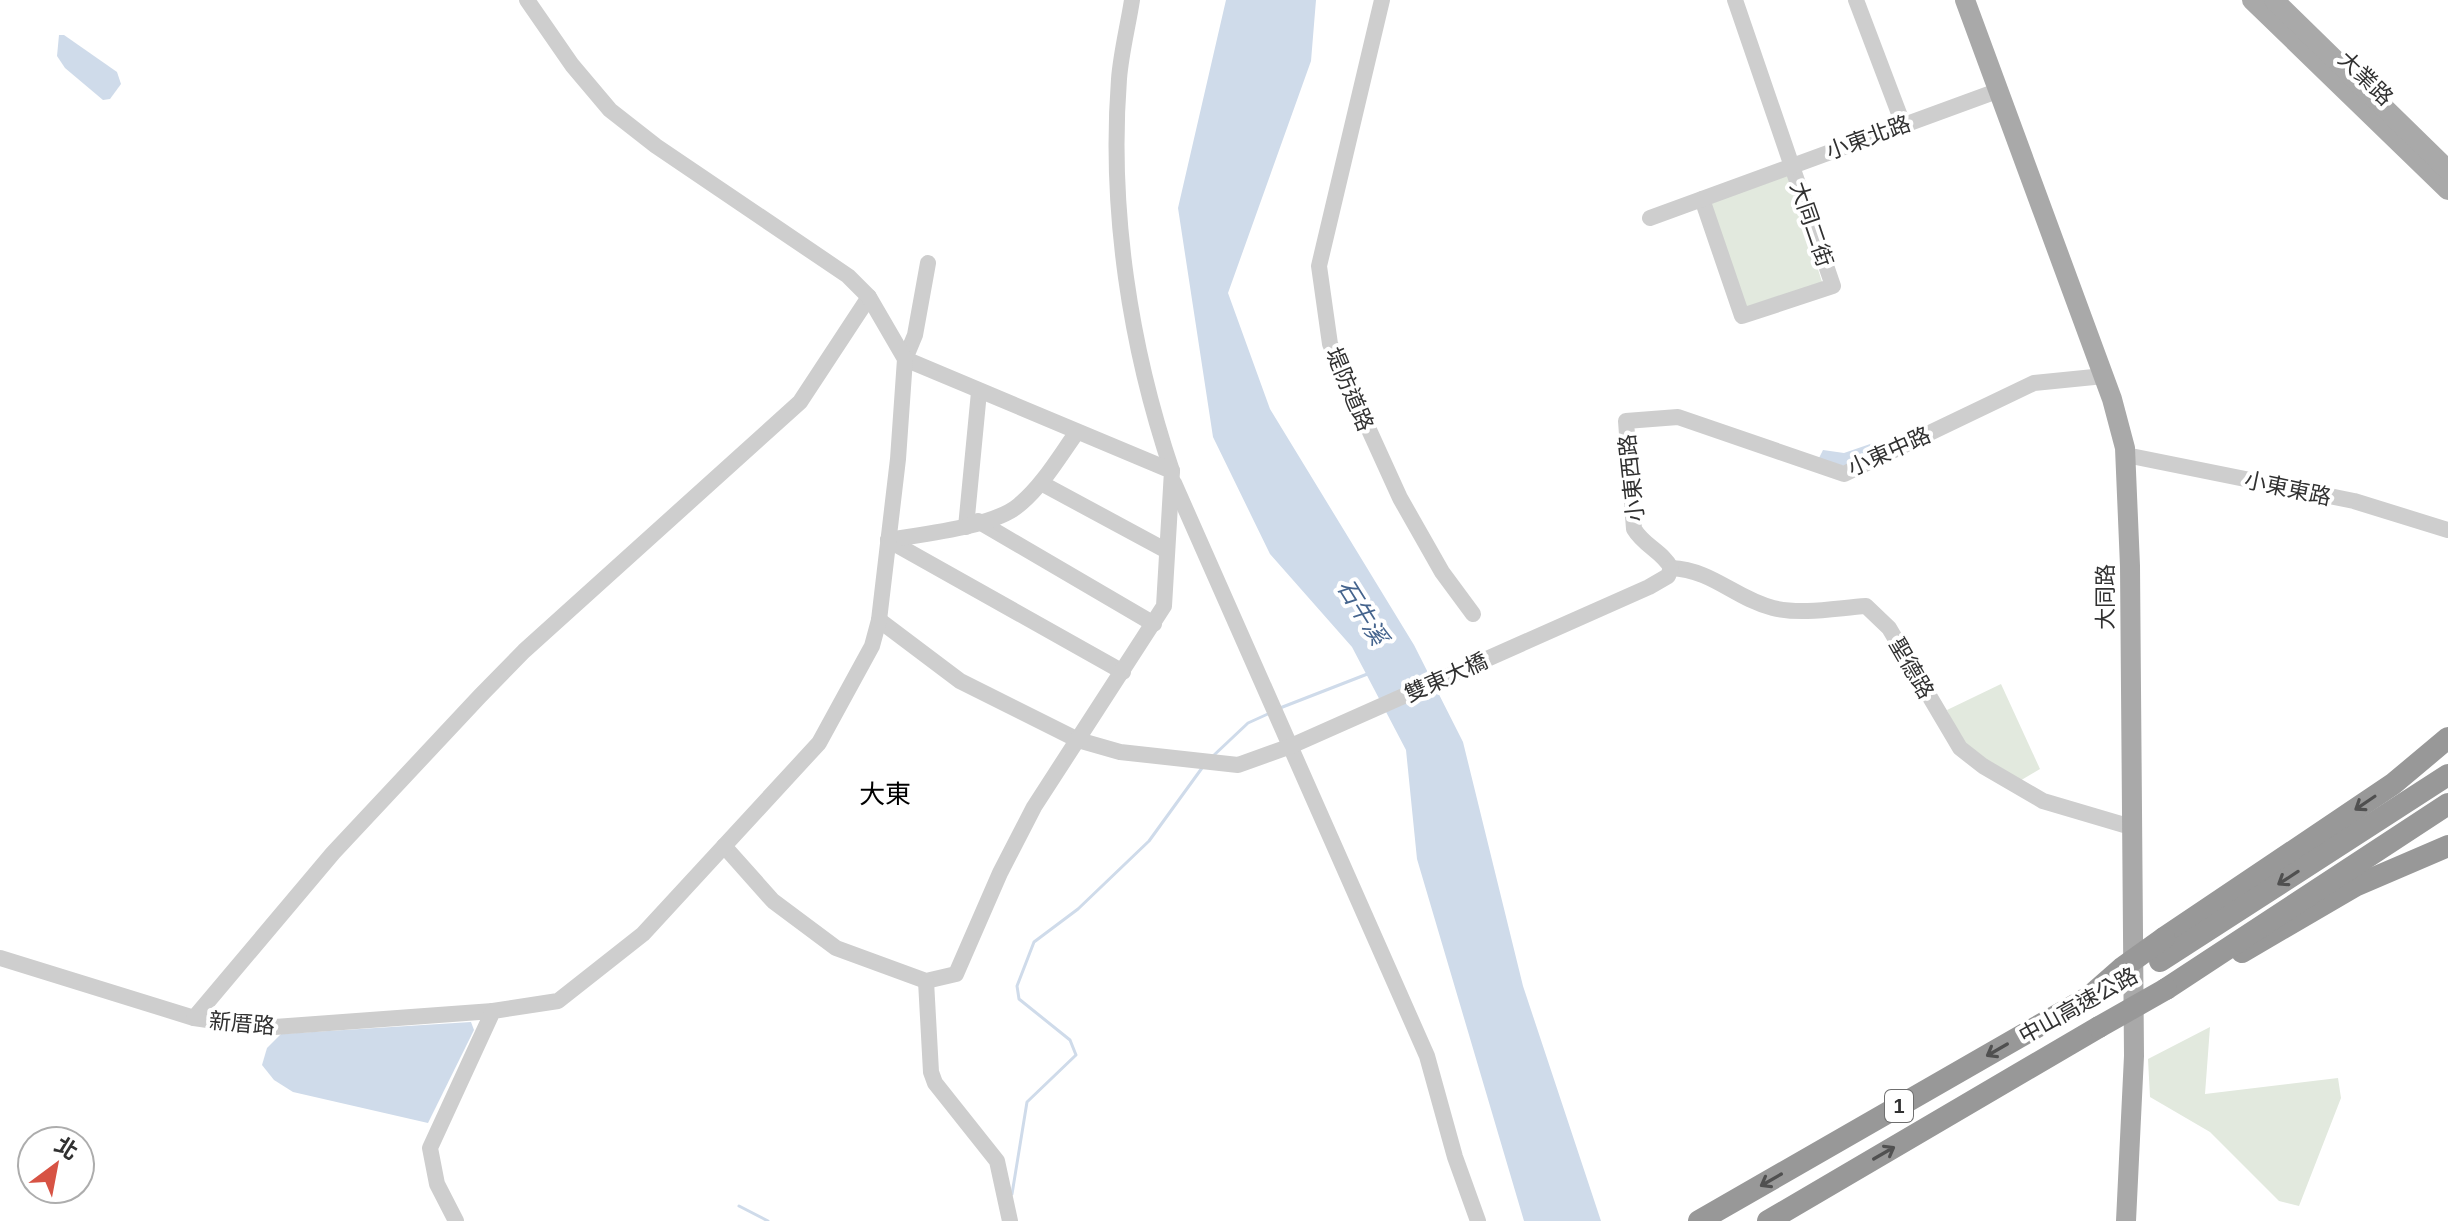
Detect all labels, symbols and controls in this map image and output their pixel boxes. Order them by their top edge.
street label: 大業路 [2333,46,2398,110]
street label: 小東北路 [1823,111,1914,164]
street label: 大同二街 [1785,178,1838,270]
street label: 堤防道路 [1321,344,1378,435]
street label: 小東中路 [1844,422,1934,481]
street label: 小東西路 [1614,433,1649,523]
street label: 小東東路 [2242,467,2334,510]
street label: 大同路 [2093,564,2118,630]
water label: 石牛溪 [1332,574,1395,652]
street label: 聖德路 [1884,633,1939,703]
street label: 雙東大橋 [1401,648,1491,707]
district label: 大東 [859,779,911,809]
one-way arrow [2354,795,2376,812]
one-way arrow [2278,869,2300,886]
street label: 中山高速公路 [2014,963,2142,1048]
street label: 新厝路 [208,1008,276,1039]
one-way arrow [1986,1042,2009,1058]
road number: 1 [1885,1090,1913,1122]
north arrow [16,1125,96,1205]
text: 北 [50,1132,82,1165]
one-way arrow [1872,1145,1895,1161]
one-way arrow [1760,1173,1784,1188]

